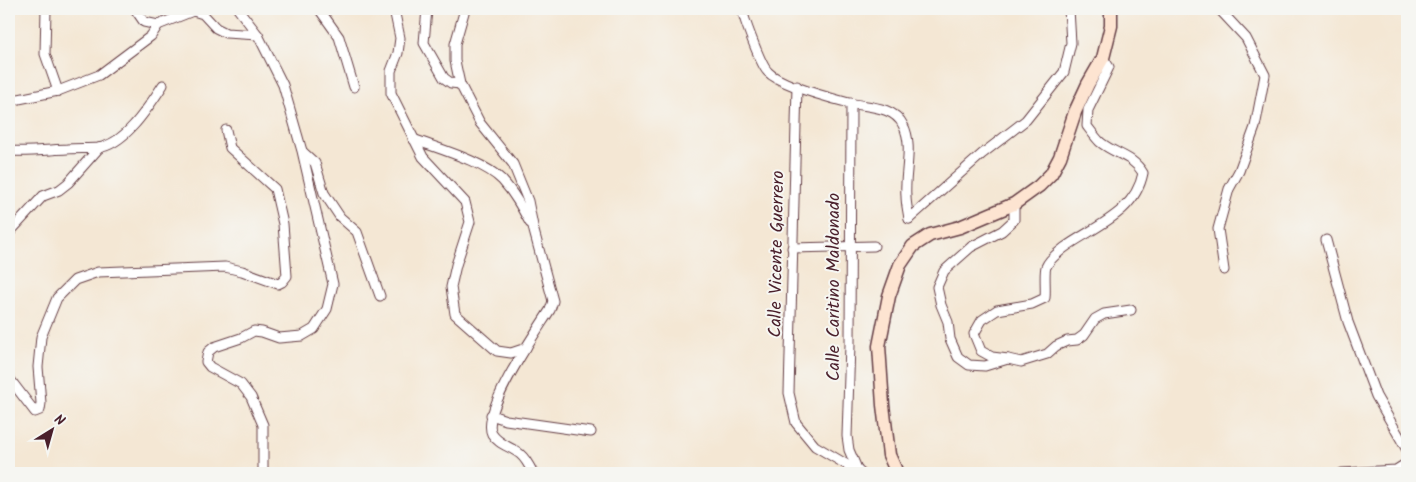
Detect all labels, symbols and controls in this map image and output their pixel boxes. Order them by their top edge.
street label: Calle Vicente Guerrero [762,170,793,338]
street label: Calle Caritino Maldonado [820,193,849,381]
north arrow [28,404,78,454]
text: N [49,409,69,432]

